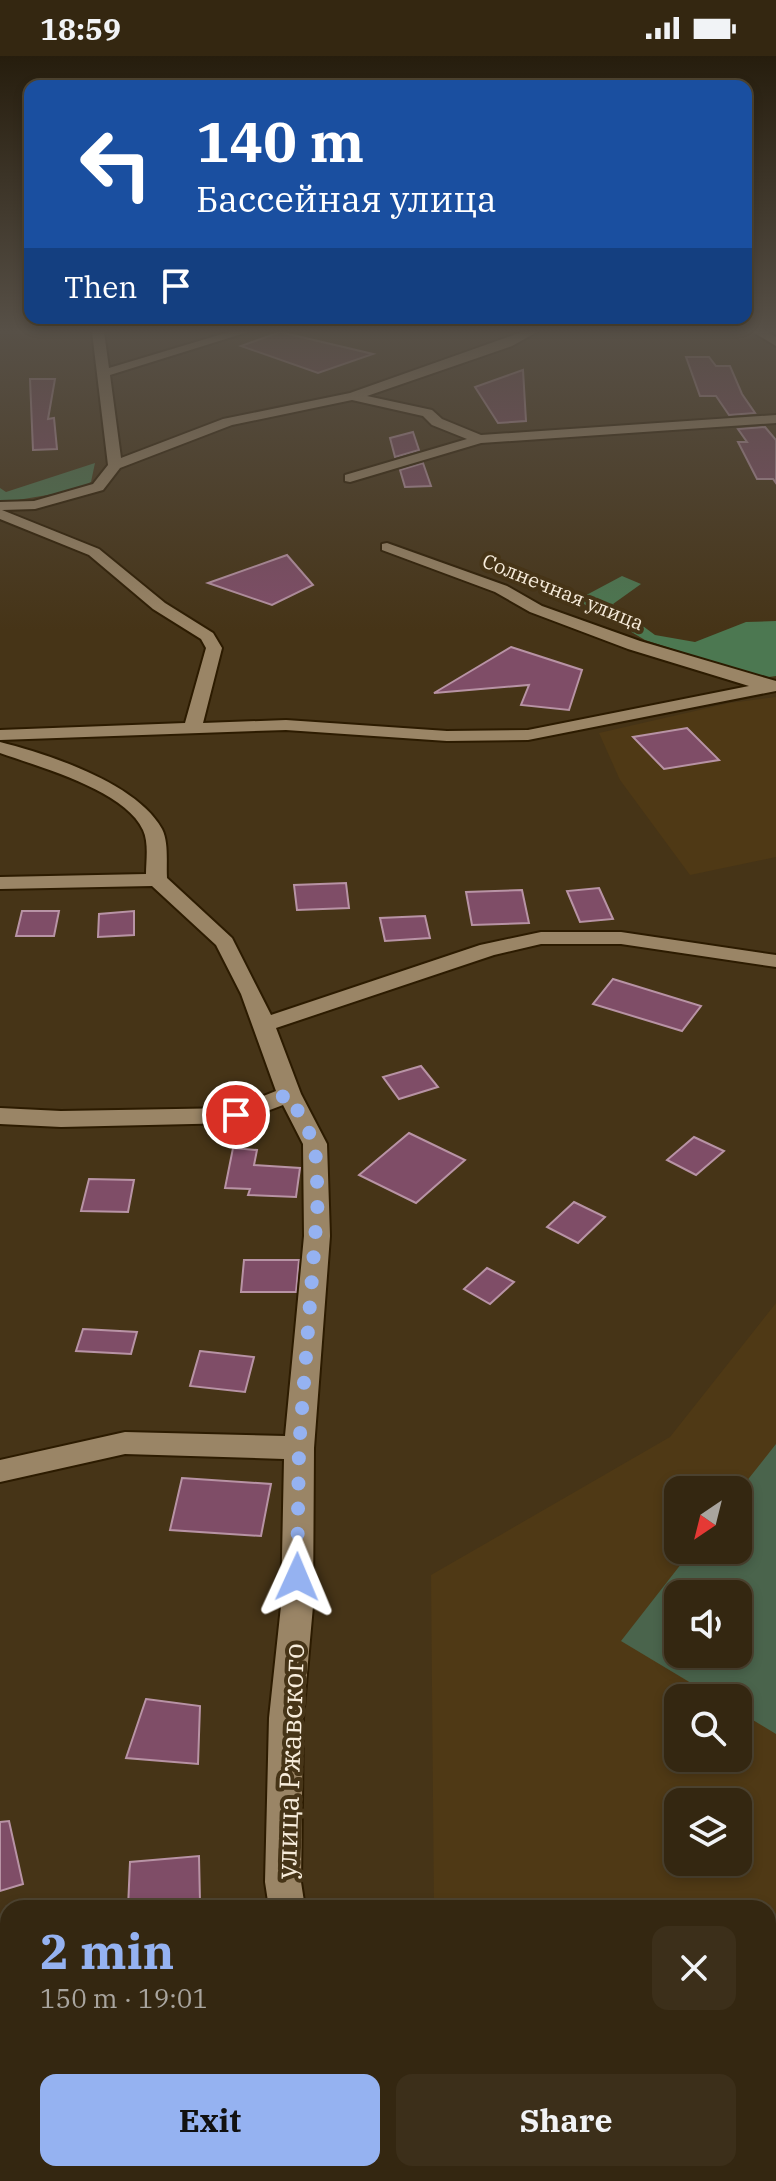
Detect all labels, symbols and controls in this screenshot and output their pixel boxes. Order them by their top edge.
text: 18:59 [40,9,121,48]
text: 140 m [196,105,364,177]
icon: left [64,112,168,216]
text: Бассейная улица [196,175,497,222]
icon: arrive [154,264,198,308]
text: Then [64,267,138,306]
street label: Солнечная улица [478,547,648,636]
pin [202,1081,270,1149]
icon: arrive [214,1093,258,1137]
north arrow [664,1476,752,1564]
map controls [664,1476,752,1876]
position arrow [255,1535,339,1619]
button: sound [664,1580,752,1668]
street label: улица Ржавского [267,1643,312,1879]
button: search [664,1684,752,1772]
button: layers [664,1788,752,1876]
text: 2 min [40,1920,174,1982]
button: close [652,1926,736,2010]
text: 150 m · 19:01 [40,1981,208,2015]
button: Exit [40,2074,380,2166]
button: Share [396,2074,736,2166]

